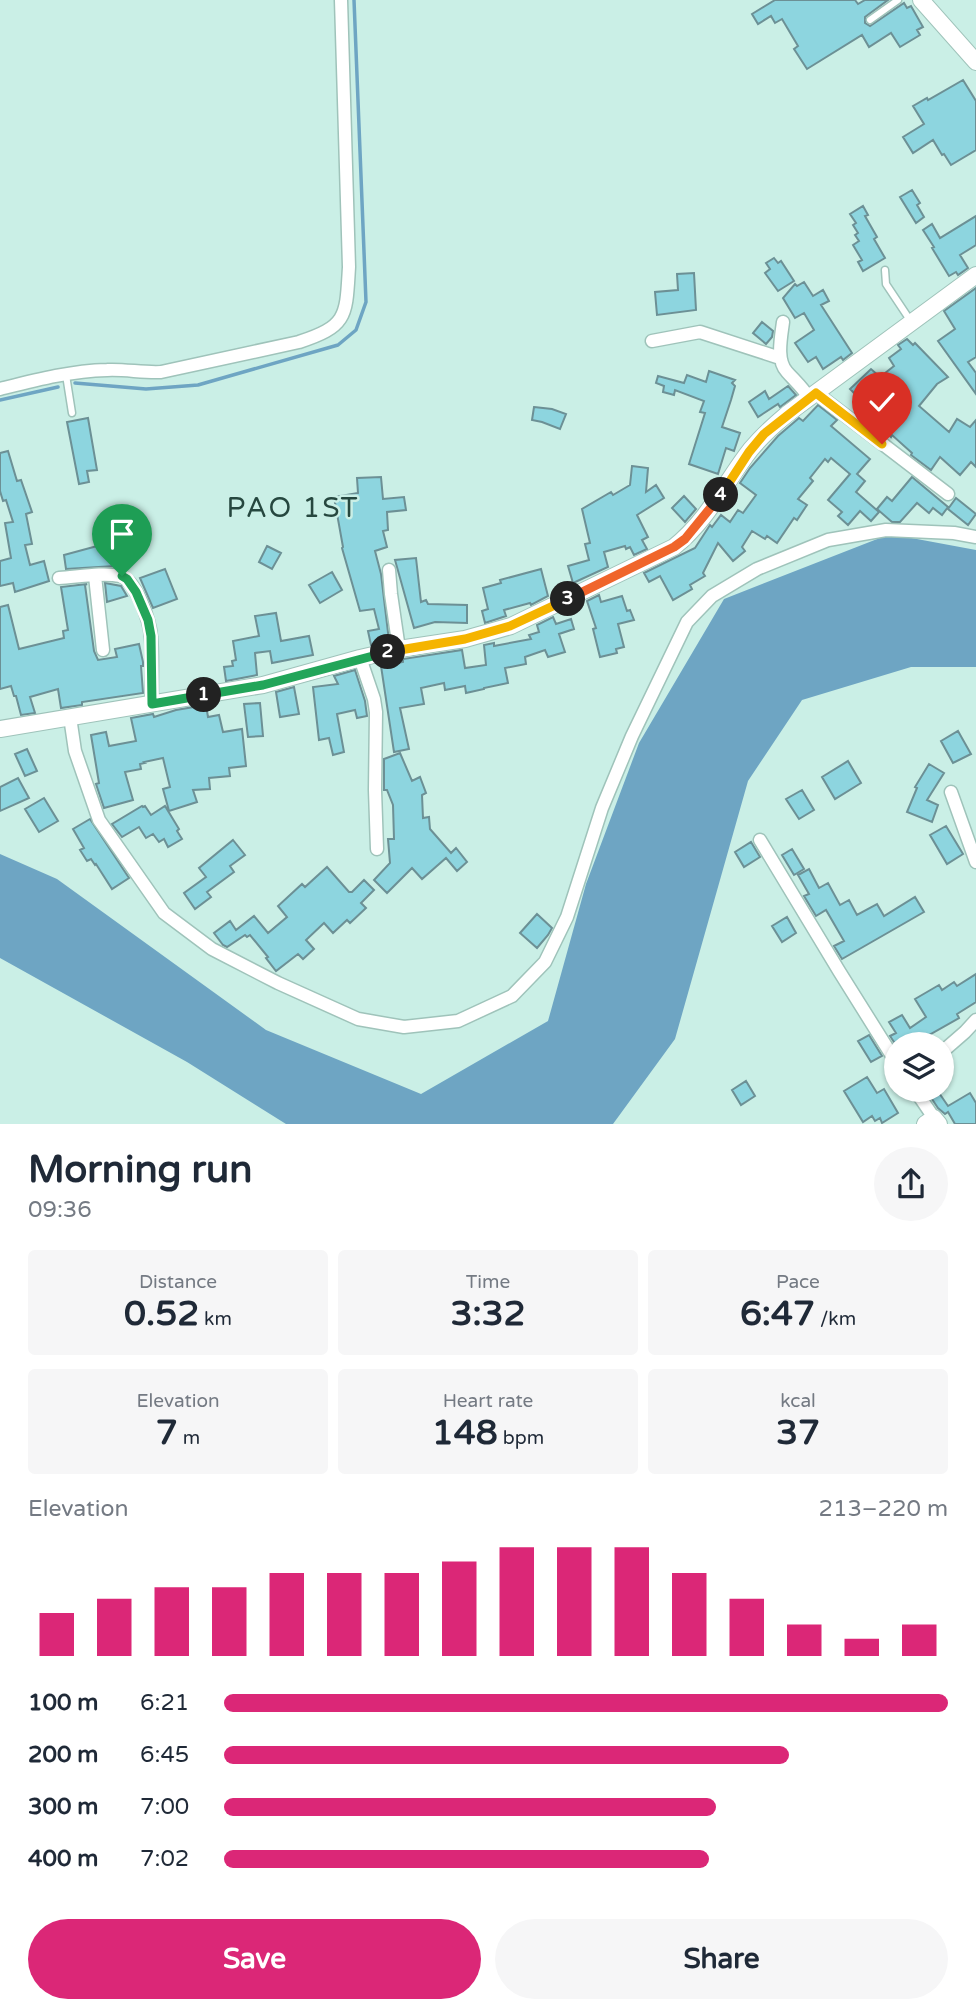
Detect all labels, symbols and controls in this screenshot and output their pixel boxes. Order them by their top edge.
pin [852,372,912,444]
icon: check [863,383,901,421]
pin: 4 [704,477,738,512]
text: 4 [715,483,726,505]
district label: PAO 1ST [227,491,359,525]
pin [92,504,152,576]
icon: arrive [103,515,141,553]
pin: 3 [550,582,586,616]
text: 3 [562,587,573,609]
pin: 2 [370,634,406,670]
text: 2 [382,640,393,662]
pin: 1 [186,678,222,712]
text: 1 [198,683,209,705]
map controls [884,1032,954,1102]
button: layers [884,1032,954,1102]
text: Morning run [28,1147,252,1193]
button: share [874,1147,948,1221]
text: 09:36 [28,1196,92,1224]
text: Distance [139,1271,217,1293]
text: Time [466,1271,510,1293]
text: Pace [776,1271,820,1293]
text: 0.52 [124,1293,199,1335]
text: 3:32 [450,1293,526,1335]
text: 6:47 [740,1293,815,1335]
text: km [199,1308,232,1330]
text: /km [815,1308,856,1330]
text: Elevation [136,1390,220,1412]
text: Heart rate [443,1390,533,1412]
text: kcal [780,1390,816,1412]
text: 7 [156,1412,178,1454]
text: 148 [432,1412,498,1454]
text: 37 [776,1412,820,1454]
text: m [178,1427,200,1449]
text: bpm [498,1427,544,1449]
text: Elevation [28,1495,129,1523]
text: 213–220 m [819,1495,948,1523]
text: 100 m [28,1689,98,1717]
text: 6:21 [140,1689,189,1717]
text: 200 m [28,1741,98,1769]
text: 6:45 [140,1741,189,1769]
text: 300 m [28,1793,98,1821]
text: 7:00 [140,1793,189,1821]
text: 400 m [28,1845,98,1873]
text: 7:02 [140,1845,189,1873]
button: Save [28,1919,481,1999]
button: Share [495,1919,948,1999]

